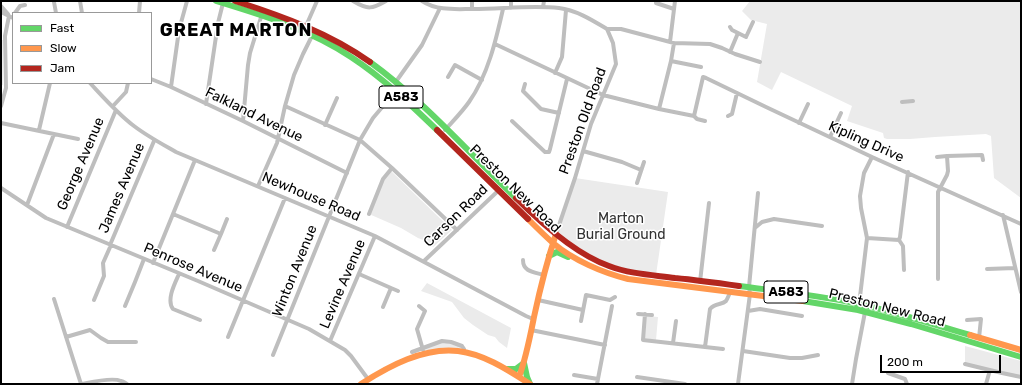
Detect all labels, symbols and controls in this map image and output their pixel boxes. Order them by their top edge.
legend [12,12,152,84]
district label: GREAT MARTON [160,20,312,42]
text: Fast [50,21,74,35]
text: Slow [50,41,77,55]
text: Jam [50,61,75,75]
street label: Preston Old Road [556,65,610,177]
street label: Falkland Avenue [202,84,306,146]
road number: A583 [379,86,423,108]
street label: George Avenue [54,115,108,213]
street label: Kipling Drive [826,118,906,166]
street label: James Avenue [95,140,149,236]
street label: Preston New Road [466,141,564,237]
street label: Newhouse Road [259,169,363,225]
street label: Carson Road [420,181,492,251]
park label: Marton Burial Ground [576,211,666,244]
street label: Winton Avenue [269,223,321,319]
street label: Levine Avenue [317,237,369,331]
street label: Penrose Avenue [141,240,245,296]
road number: A583 [764,281,808,303]
street label: Preston New Road [827,285,947,331]
scale bar [882,347,1003,373]
text: 200 m [887,355,923,369]

